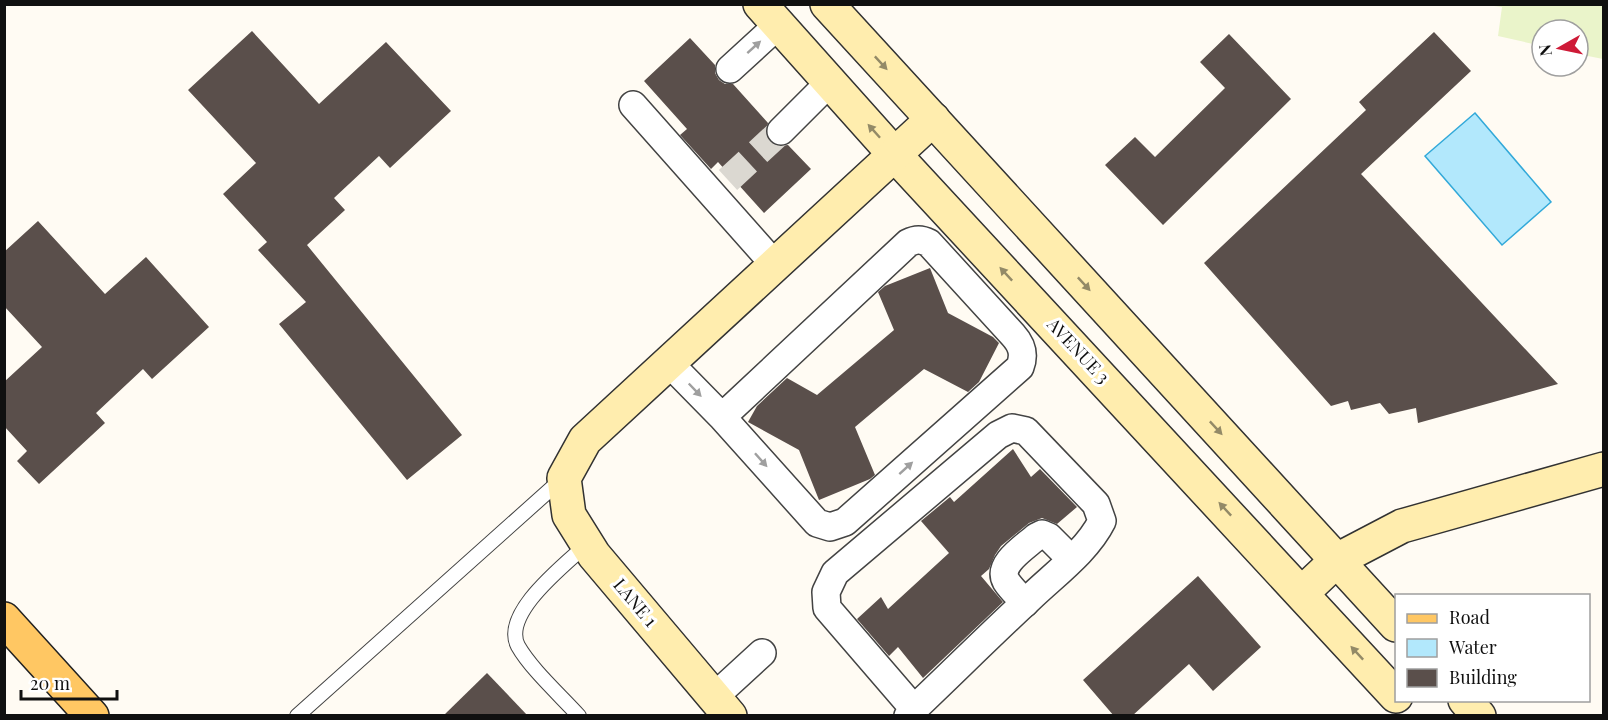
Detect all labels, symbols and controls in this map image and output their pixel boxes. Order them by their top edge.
north arrow [1530,18,1590,78]
one-way arrow [746,40,761,54]
text: N [1533,43,1556,58]
one-way arrow [874,56,888,71]
one-way arrow [868,124,881,139]
one-way arrow [1000,267,1014,281]
one-way arrow [1077,277,1091,292]
street label: AVENUE 3 [1042,312,1115,388]
one-way arrow [688,382,702,396]
one-way arrow [1209,420,1222,435]
one-way arrow [754,452,767,467]
one-way arrow [898,462,913,475]
one-way arrow [1218,502,1232,517]
street label: LANE 1 [608,573,663,632]
legend [1395,594,1590,702]
text: Road [1449,605,1490,629]
text: Water [1448,635,1497,659]
one-way arrow [1350,645,1364,660]
scale bar [21,663,117,701]
text: Building [1449,665,1517,689]
text: 20 m [30,671,70,695]

